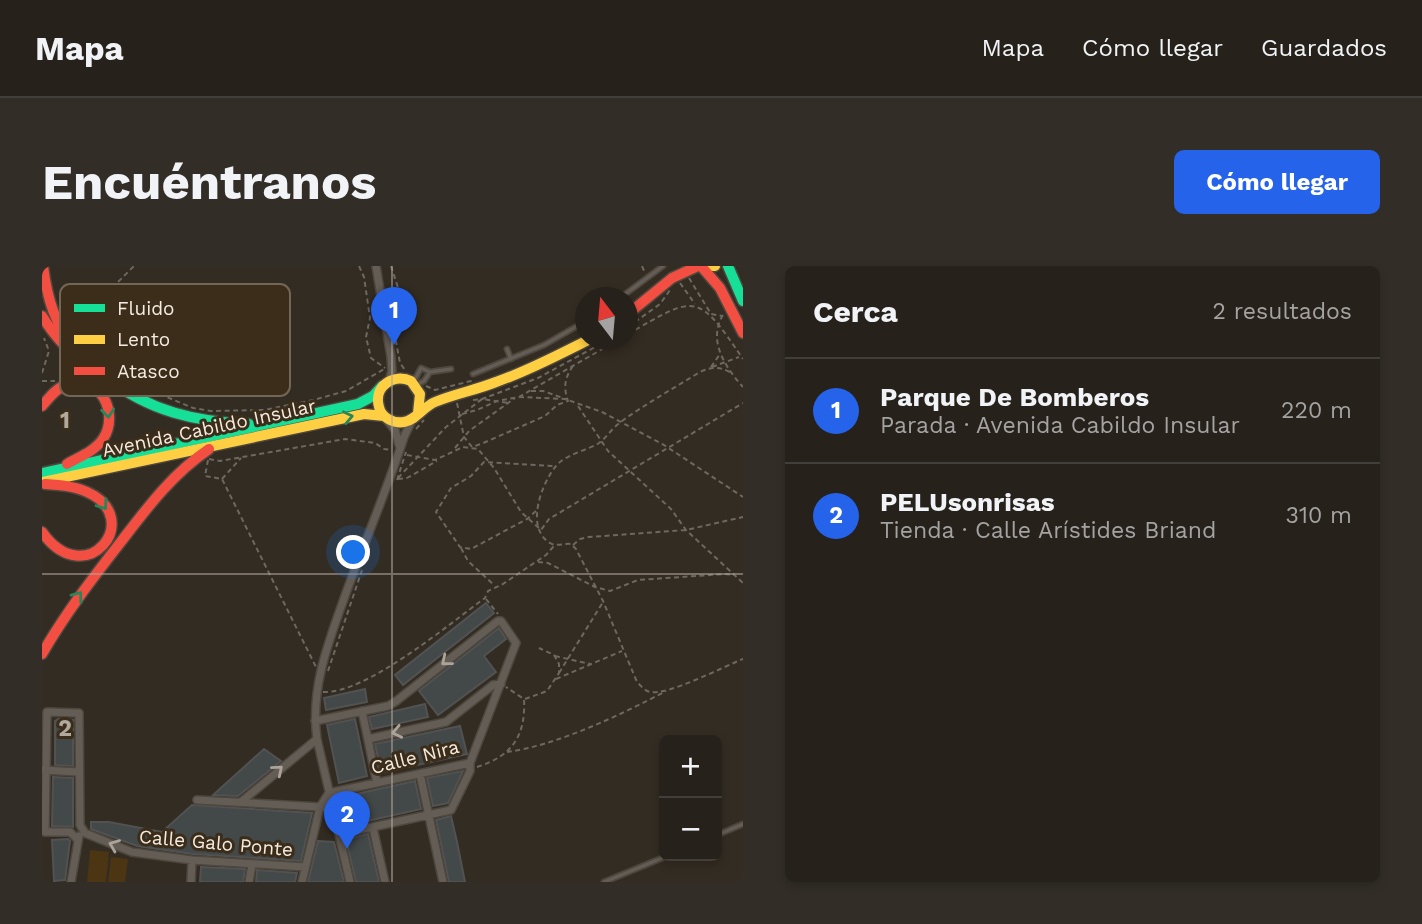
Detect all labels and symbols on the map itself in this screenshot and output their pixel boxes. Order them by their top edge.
legend [60,284,290,396]
pin: 1 [371,287,417,345]
north arrow [575,287,638,350]
text: Fluido [117,297,175,320]
text: Lento [117,328,170,351]
text: Atasco [117,360,180,383]
street label: Avenida Cabildo Insular [100,394,318,462]
text: 1 [60,407,70,434]
one-way arrow [100,408,115,419]
one-way arrow [342,410,354,425]
one-way arrow [95,498,107,510]
your location [336,535,370,569]
one-way arrow [70,592,83,604]
one-way arrow [442,653,455,665]
text: 2 [58,715,72,742]
one-way arrow [391,724,403,739]
street label: Calle Nira [369,735,462,779]
one-way arrow [270,766,283,778]
pin: 2 [324,791,370,849]
street label: Calle Galo Ponte [138,825,294,861]
one-way arrow [109,840,121,854]

